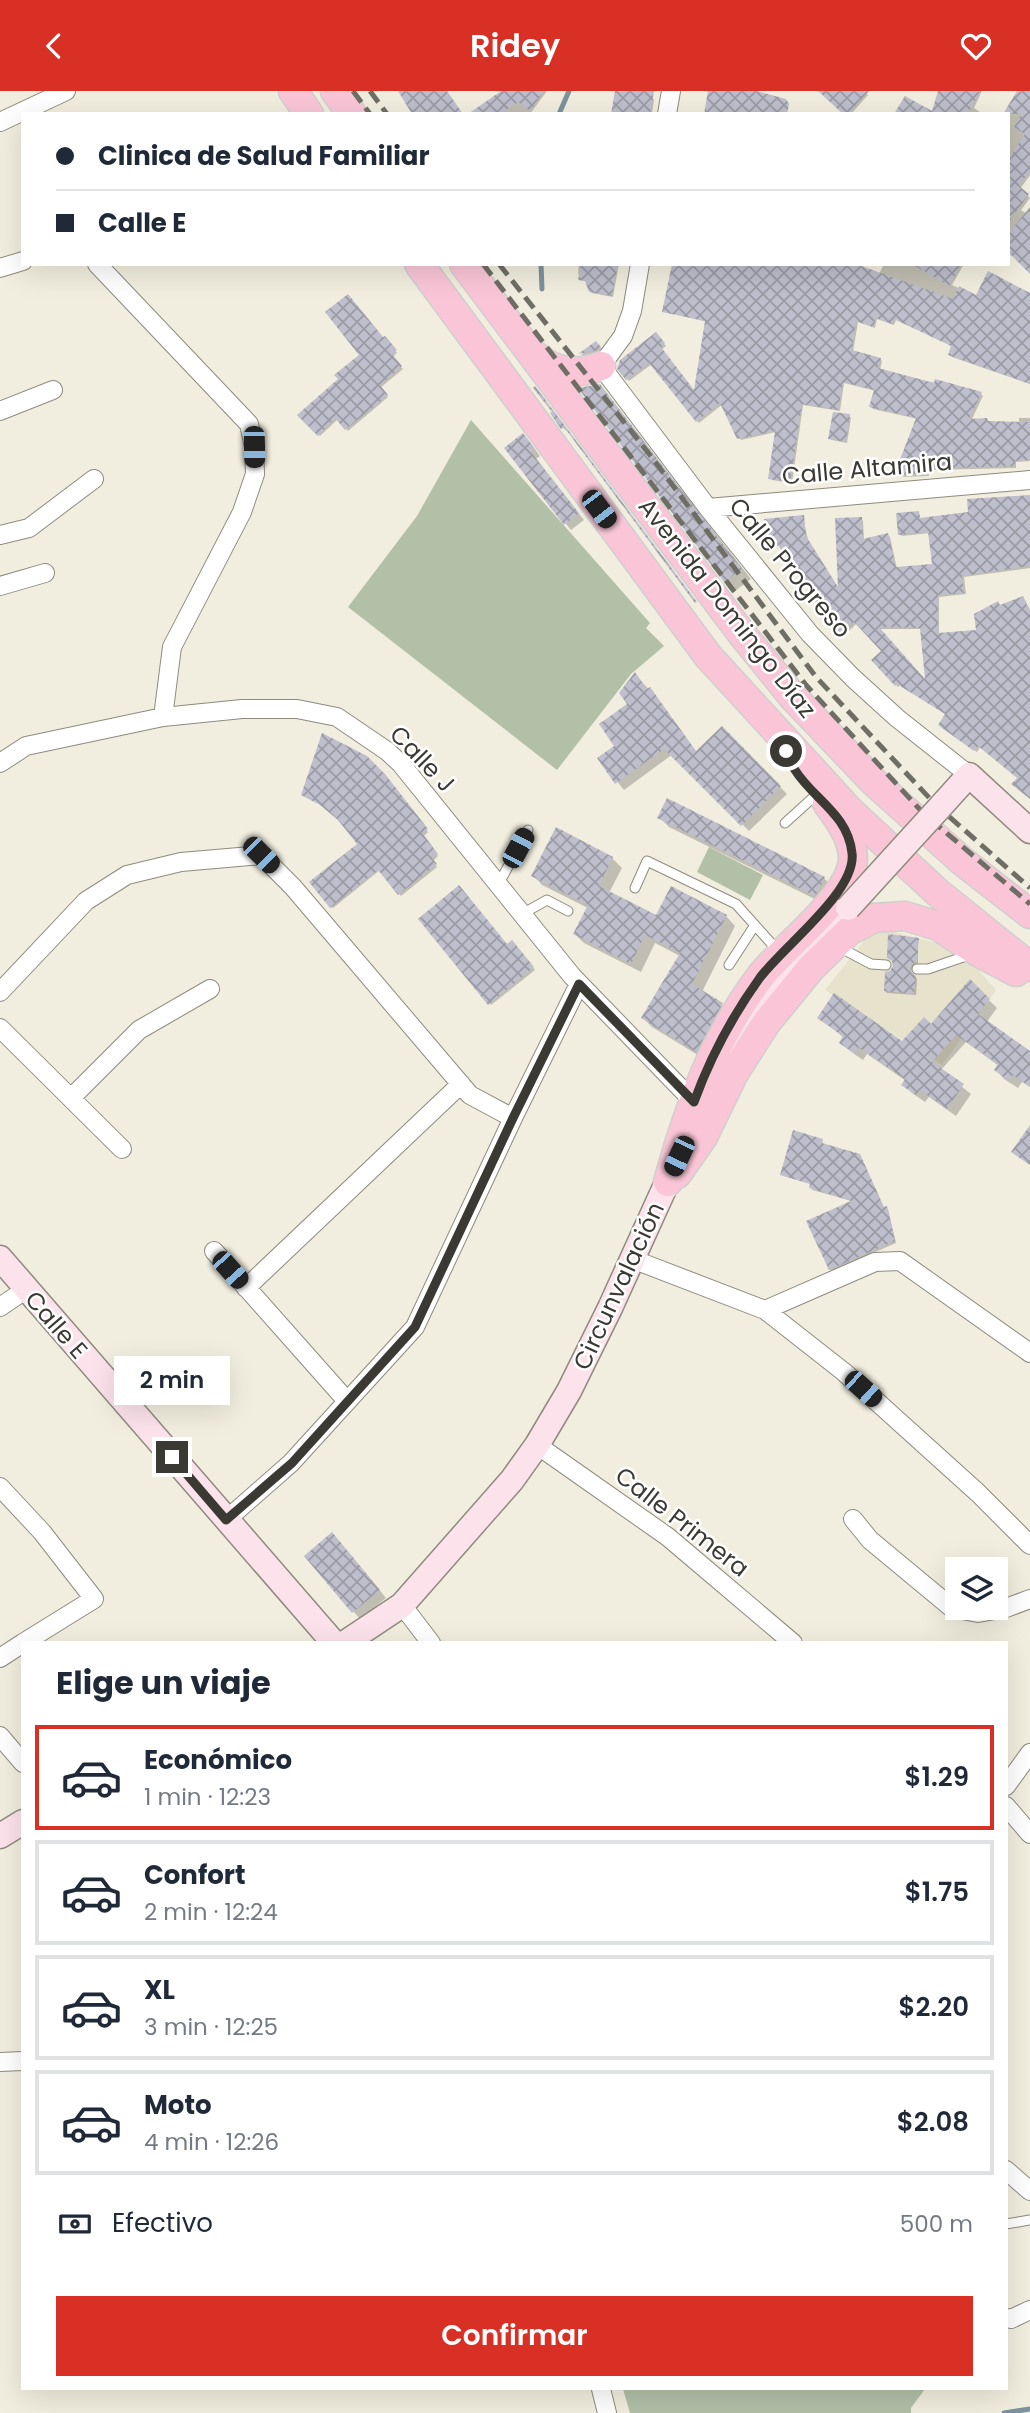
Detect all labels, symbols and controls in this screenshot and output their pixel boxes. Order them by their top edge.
text: Ridey [470,23,560,68]
icon: back [35,27,73,65]
icon: heart [957,27,995,65]
text: Clinica de Salud Familiar [98,138,430,174]
text: Calle E [98,205,186,241]
car [244,426,265,468]
street label: Calle Altamira [780,445,953,492]
car [578,486,621,532]
street label: Calle Progreso [722,490,859,645]
street label: Avenida Domingo Díaz [631,491,824,725]
street label: Calle J [383,718,462,799]
route start [770,735,802,767]
car [499,825,538,871]
car [239,833,284,877]
car [661,1133,698,1179]
street label: Circunvalación [565,1196,672,1375]
car [209,1247,252,1293]
street label: Calle E [18,1284,95,1366]
callout: 2 min [114,1355,230,1405]
text: 2 min [140,1364,204,1396]
car [841,1367,886,1411]
route end [156,1441,188,1473]
street label: Calle Primera [609,1459,756,1584]
map controls [945,1557,1008,1620]
button: layers [945,1557,1008,1620]
text: Elige un viaje [56,1660,271,1705]
text: Económico [144,1742,292,1778]
icon: car [60,1746,123,1809]
text: $1.29 [905,1759,969,1795]
text: 1 min · 12:23 [144,1781,271,1813]
text: Confort [144,1857,246,1893]
icon: car [60,1861,123,1924]
text: $1.75 [905,1874,969,1910]
text: 2 min · 12:24 [144,1896,278,1928]
text: XL [144,1972,175,2008]
icon: car [60,1976,123,2039]
text: $2.20 [899,1989,969,2025]
text: 3 min · 12:25 [144,2011,278,2043]
text: Moto [144,2087,212,2123]
icon: car [60,2091,123,2154]
text: $2.08 [897,2104,969,2140]
text: 4 min · 12:26 [144,2126,279,2158]
icon: cash [56,2205,94,2243]
text: Efectivo [112,2205,213,2241]
text: 500 m [900,2208,973,2240]
button: Confirmar [56,2296,973,2376]

